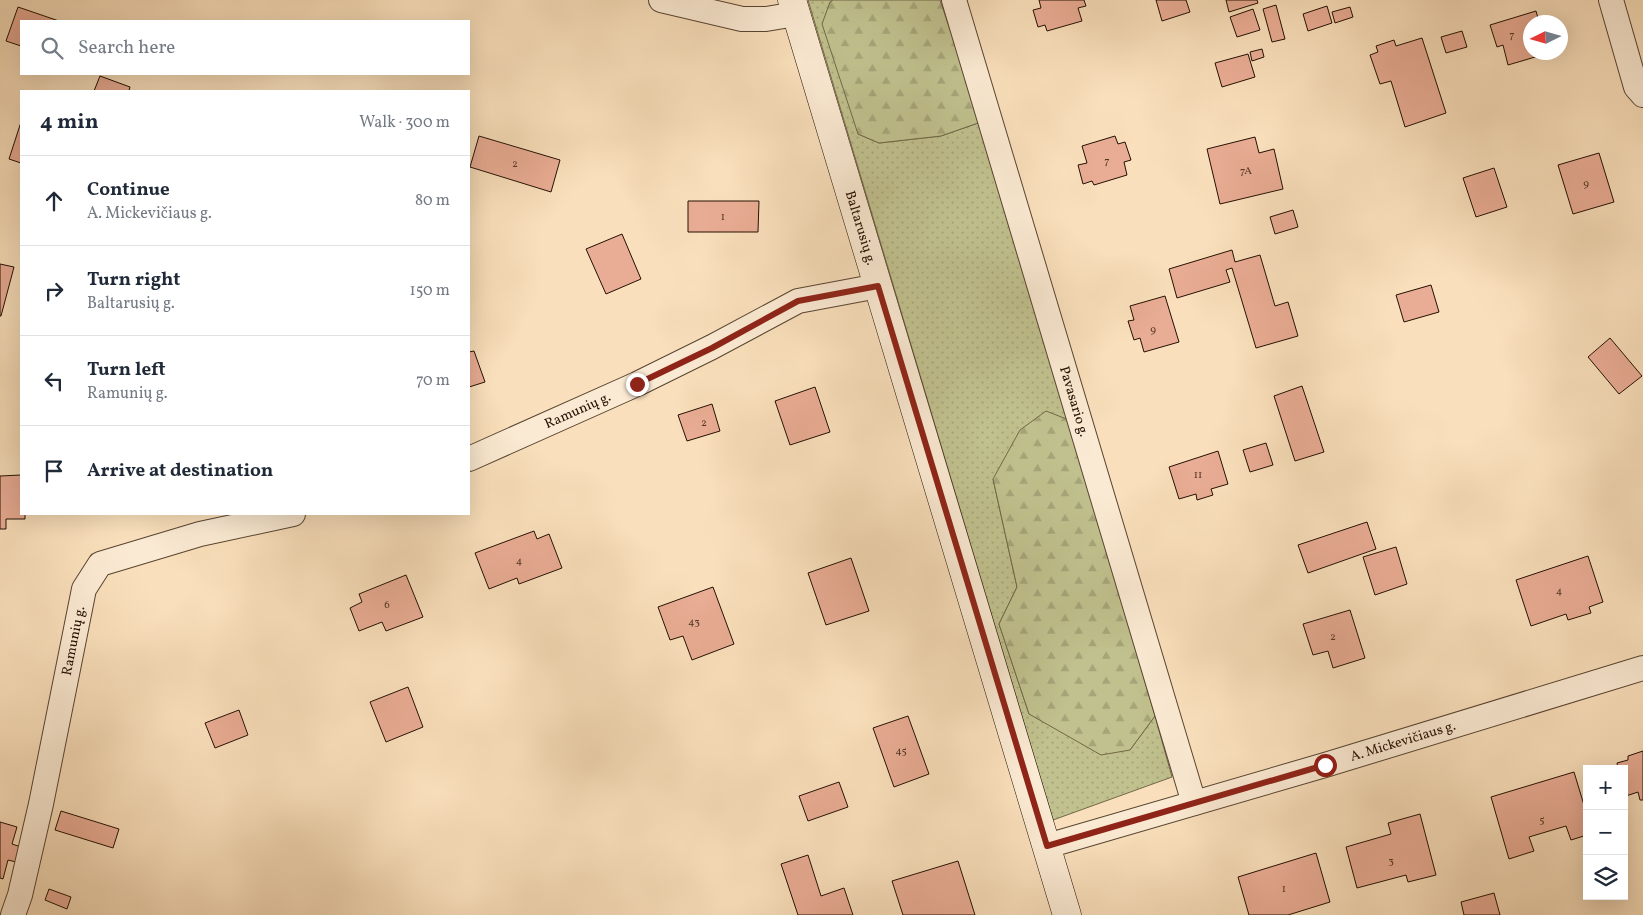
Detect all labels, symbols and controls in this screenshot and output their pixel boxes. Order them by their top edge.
north arrow [1523,15,1568,60]
search box [20,20,470,75]
house number: 7 [1509,28,1515,43]
icon: search [38,34,66,62]
text: Search here [78,35,175,61]
text: 4 min [40,108,99,137]
text: Walk · 300 m [359,112,450,134]
house number: 7 [1104,154,1110,169]
house number: 2 [512,157,518,172]
house number: 7A [1240,164,1252,179]
text: Continue [87,177,170,203]
house number: 9 [1583,177,1589,192]
icon: ahead [40,187,68,215]
street label: Baltarusių g. [840,188,881,268]
text: 80 m [415,190,450,212]
text: A. Mickevičiaus g. [87,203,212,225]
house number: 1 [721,210,725,225]
text: Turn right [87,267,180,293]
icon: right [40,277,68,305]
text: 150 m [409,280,450,302]
text: Baltarusių g. [87,293,175,315]
house number: 9 [1150,323,1156,338]
text: Turn left [87,357,166,383]
street label: Pavasario g. [1054,364,1094,439]
icon: left [40,367,68,395]
text: 70 m [416,370,450,392]
route end [626,373,649,396]
text: Ramunių g. [87,383,168,405]
street label: Ramunių g. [542,387,614,434]
house number: 2 [701,416,707,431]
icon: arrive [40,457,68,485]
text: Arrive at destination [87,458,273,484]
house number: 11 [1194,468,1202,483]
house number: 4 [516,554,523,569]
house number: 4 [1556,584,1563,599]
house number: 6 [384,598,390,613]
street label: Ramunių g. [57,604,90,677]
house number: 43 [688,615,700,630]
house number: 2 [1330,630,1336,645]
street label: A. Mickevičiaus g. [1348,716,1458,766]
house number: 45 [895,744,907,759]
route start [1314,754,1337,777]
map controls [1583,765,1628,900]
button: + [1583,765,1628,810]
button: − [1583,810,1628,855]
house number: 5 [1539,813,1545,828]
house number: 3 [1388,854,1394,869]
button: layers [1583,855,1628,900]
house number: 1 [1282,882,1286,897]

